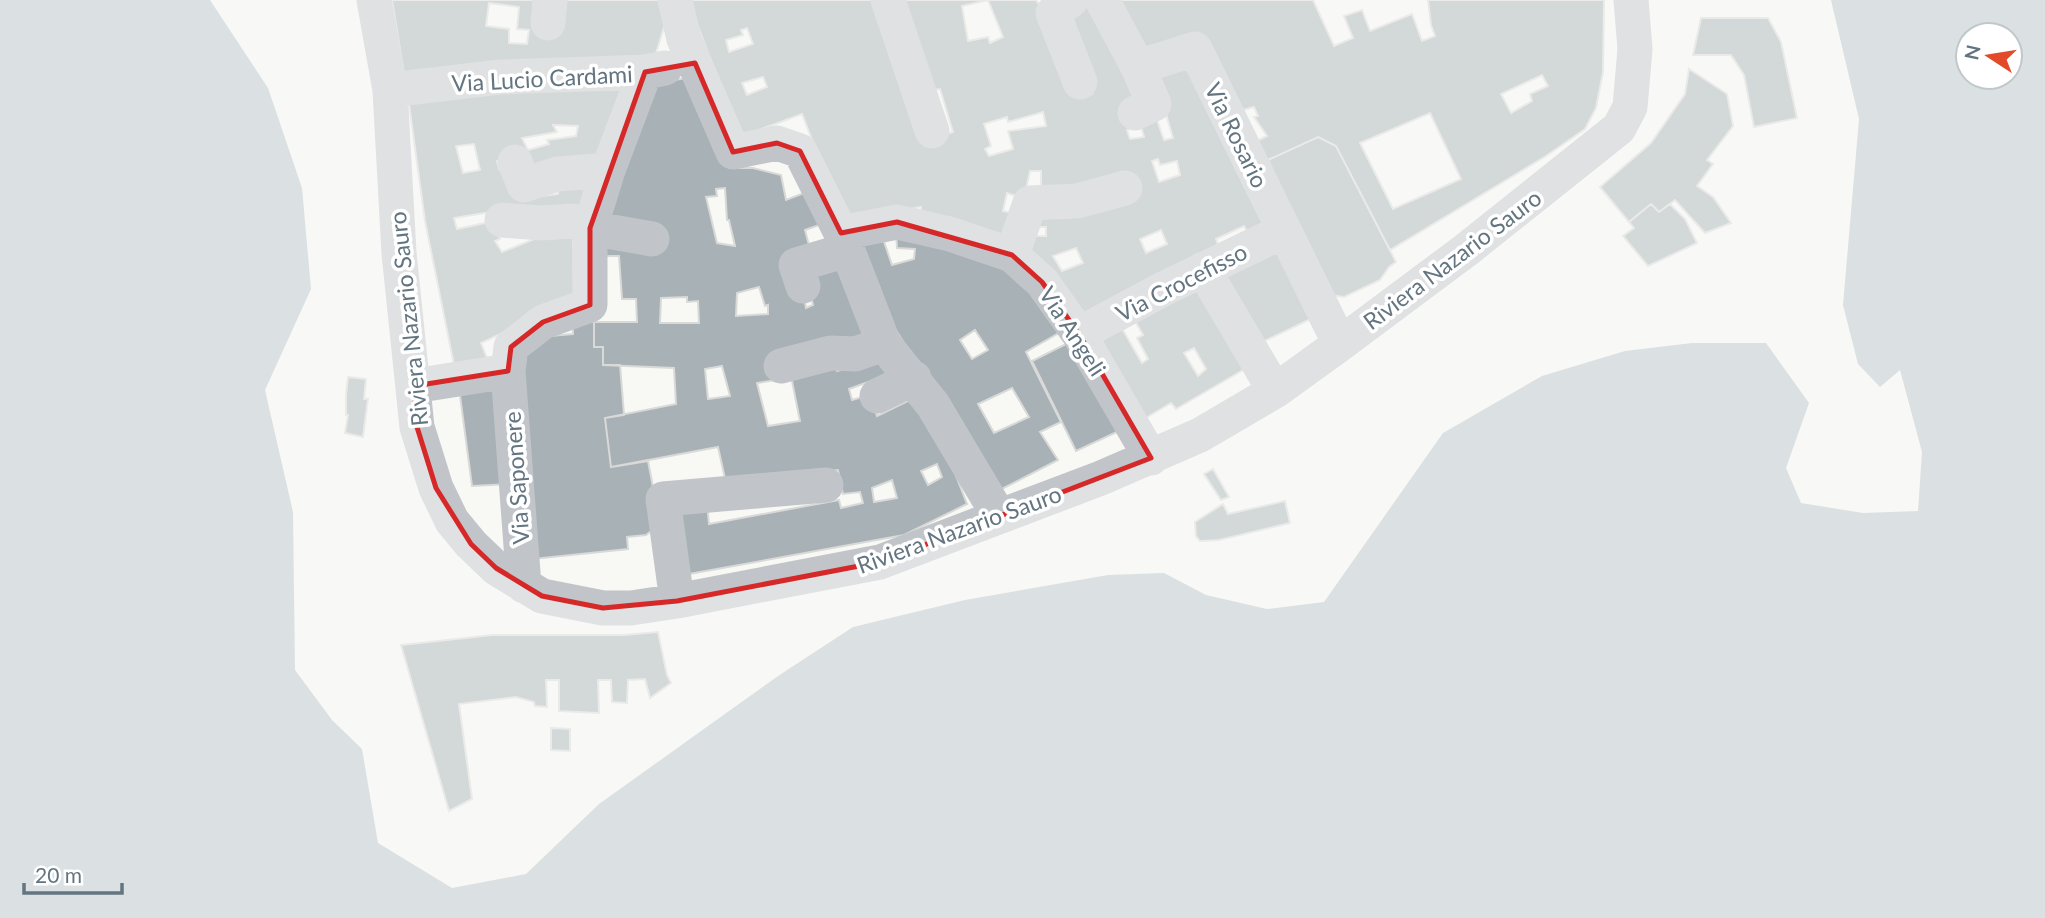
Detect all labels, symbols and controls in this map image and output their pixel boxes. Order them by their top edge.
north arrow [1954,21,2024,91]
text: N [1959,43,1985,62]
street label: Via Lucio Cardami [451,59,633,97]
street label: Via Rosario [1200,78,1274,192]
street label: Riviera Nazario Sauro [1357,183,1547,335]
street label: Riviera Nazario Sauro [383,210,433,428]
street label: Via Crocefisso [1111,237,1251,327]
street label: Via Angeli [1034,281,1112,381]
street label: Via Saponere [497,411,535,545]
street label: Riviera Nazario Sauro [853,479,1065,579]
scale bar [24,852,122,896]
text: 20 m [35,862,82,887]

